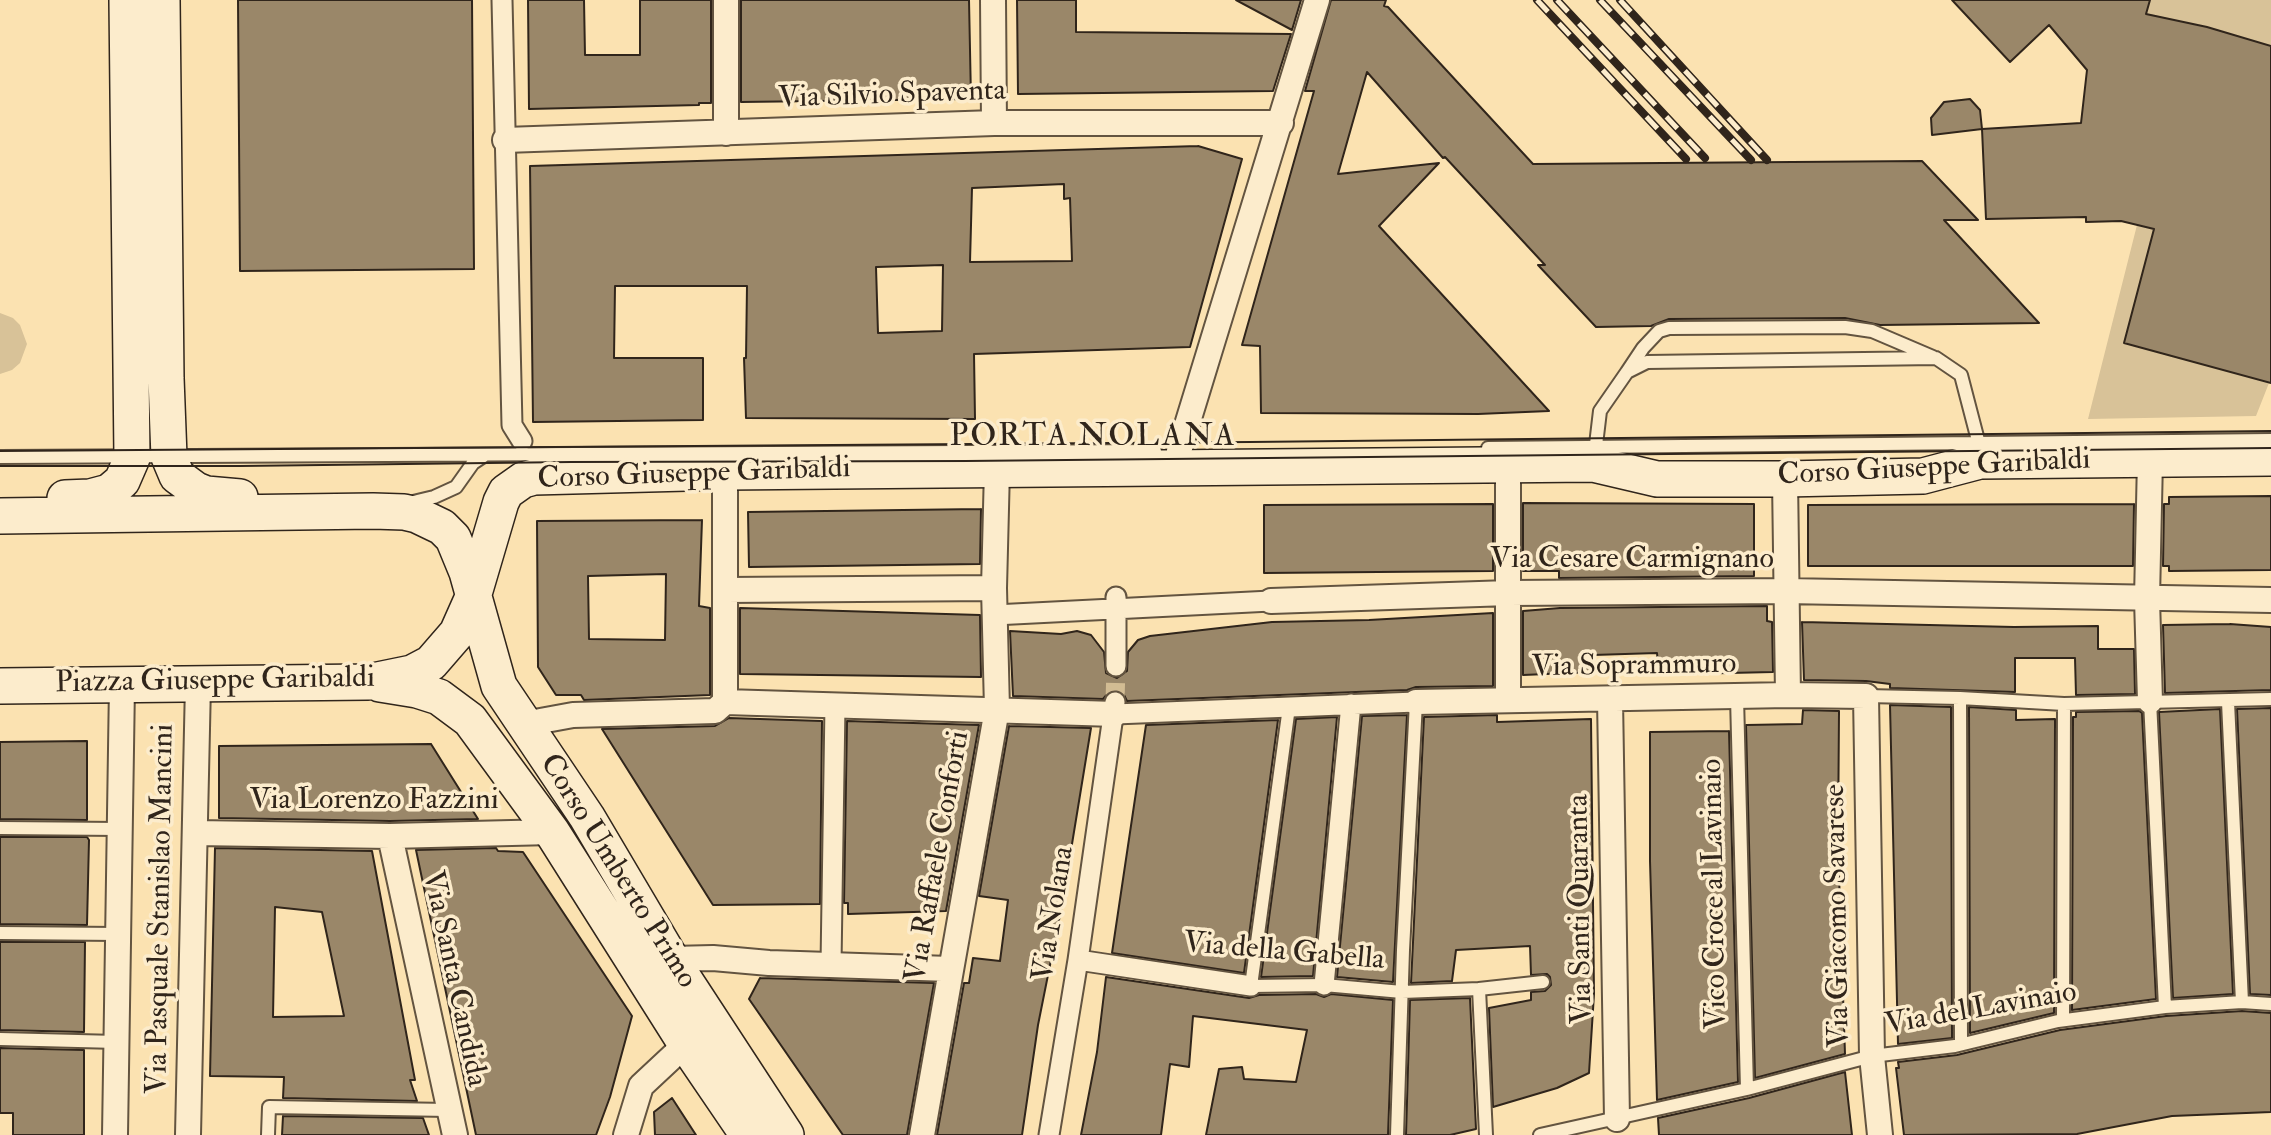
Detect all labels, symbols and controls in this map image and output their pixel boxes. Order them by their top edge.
street label: Via Silvio Spaventa [778,74,1006,118]
district label: PORTA NOLANA [951,419,1235,457]
street label: Corso Giuseppe Garibaldi [1777,443,2091,495]
street label: Corso Giuseppe Garibaldi [537,452,851,498]
street label: Via Cesare Carmignano [1490,543,1774,579]
street label: Via Soprammuro [1531,647,1737,687]
street label: Piazza Giuseppe Garibaldi [55,661,375,703]
street label: Via Pasquale Stanislao Mancini [141,724,183,1094]
street label: Via Raffaele Conforti [899,728,979,986]
street label: Corso Umberto Primo [530,748,704,996]
street label: Vico Croce al Lavinaio [1696,758,1736,1030]
street label: Via Lorenzo Fazzini [249,784,499,820]
street label: Via Giacomo Savarese [1819,784,1859,1048]
street label: Via Santi Quaranta [1562,794,1602,1024]
street label: Via Nolana [1027,844,1083,984]
street label: Via Santa Candida [413,868,493,1090]
street label: Via della Gabella [1182,926,1386,980]
street label: Via del Lavinaio [1883,975,2079,1045]

